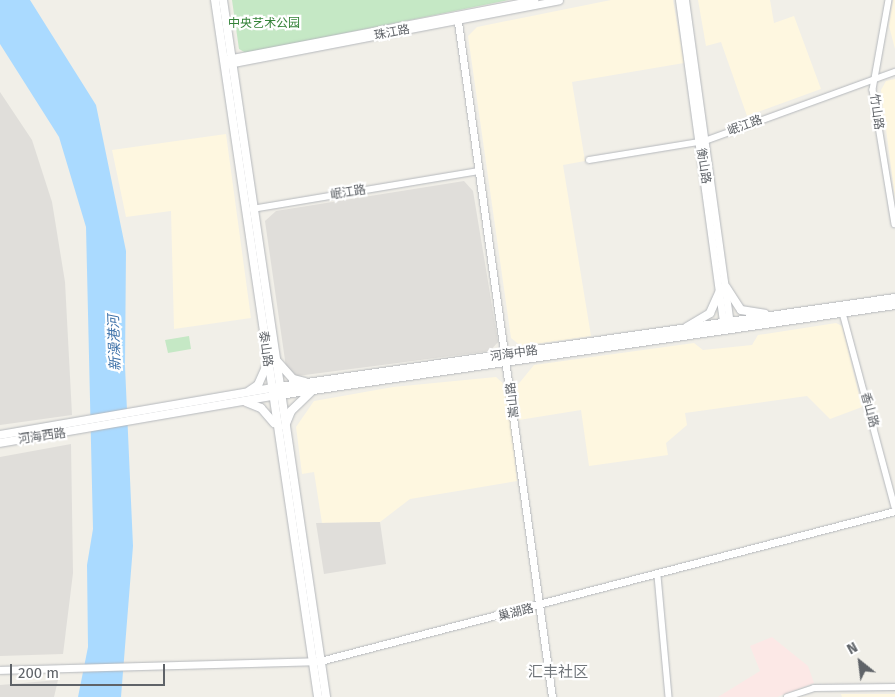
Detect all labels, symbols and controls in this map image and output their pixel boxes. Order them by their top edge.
park label: 中央艺术公园 [228,17,300,31]
street label: 珠江路 [373,22,411,44]
street label: 竹山路 [866,93,886,131]
street label: 岷江路 [726,113,764,139]
street label: 衡山路 [693,147,713,185]
street label: 岷江路 [329,183,367,203]
water label: 新澡港河 [106,315,124,371]
street label: 泰山路 [255,330,275,368]
street label: 河海中路 [489,344,539,364]
street label: 嵩山路 [504,381,522,419]
street label: 香山路 [857,391,881,429]
street label: 河海西路 [17,427,67,447]
street label: 巢湖路 [497,602,535,624]
north arrow [835,637,885,687]
text: N [844,639,861,658]
scale bar [12,654,168,686]
text: 200 m [18,664,59,682]
district label: 汇丰社区 [528,664,588,682]

